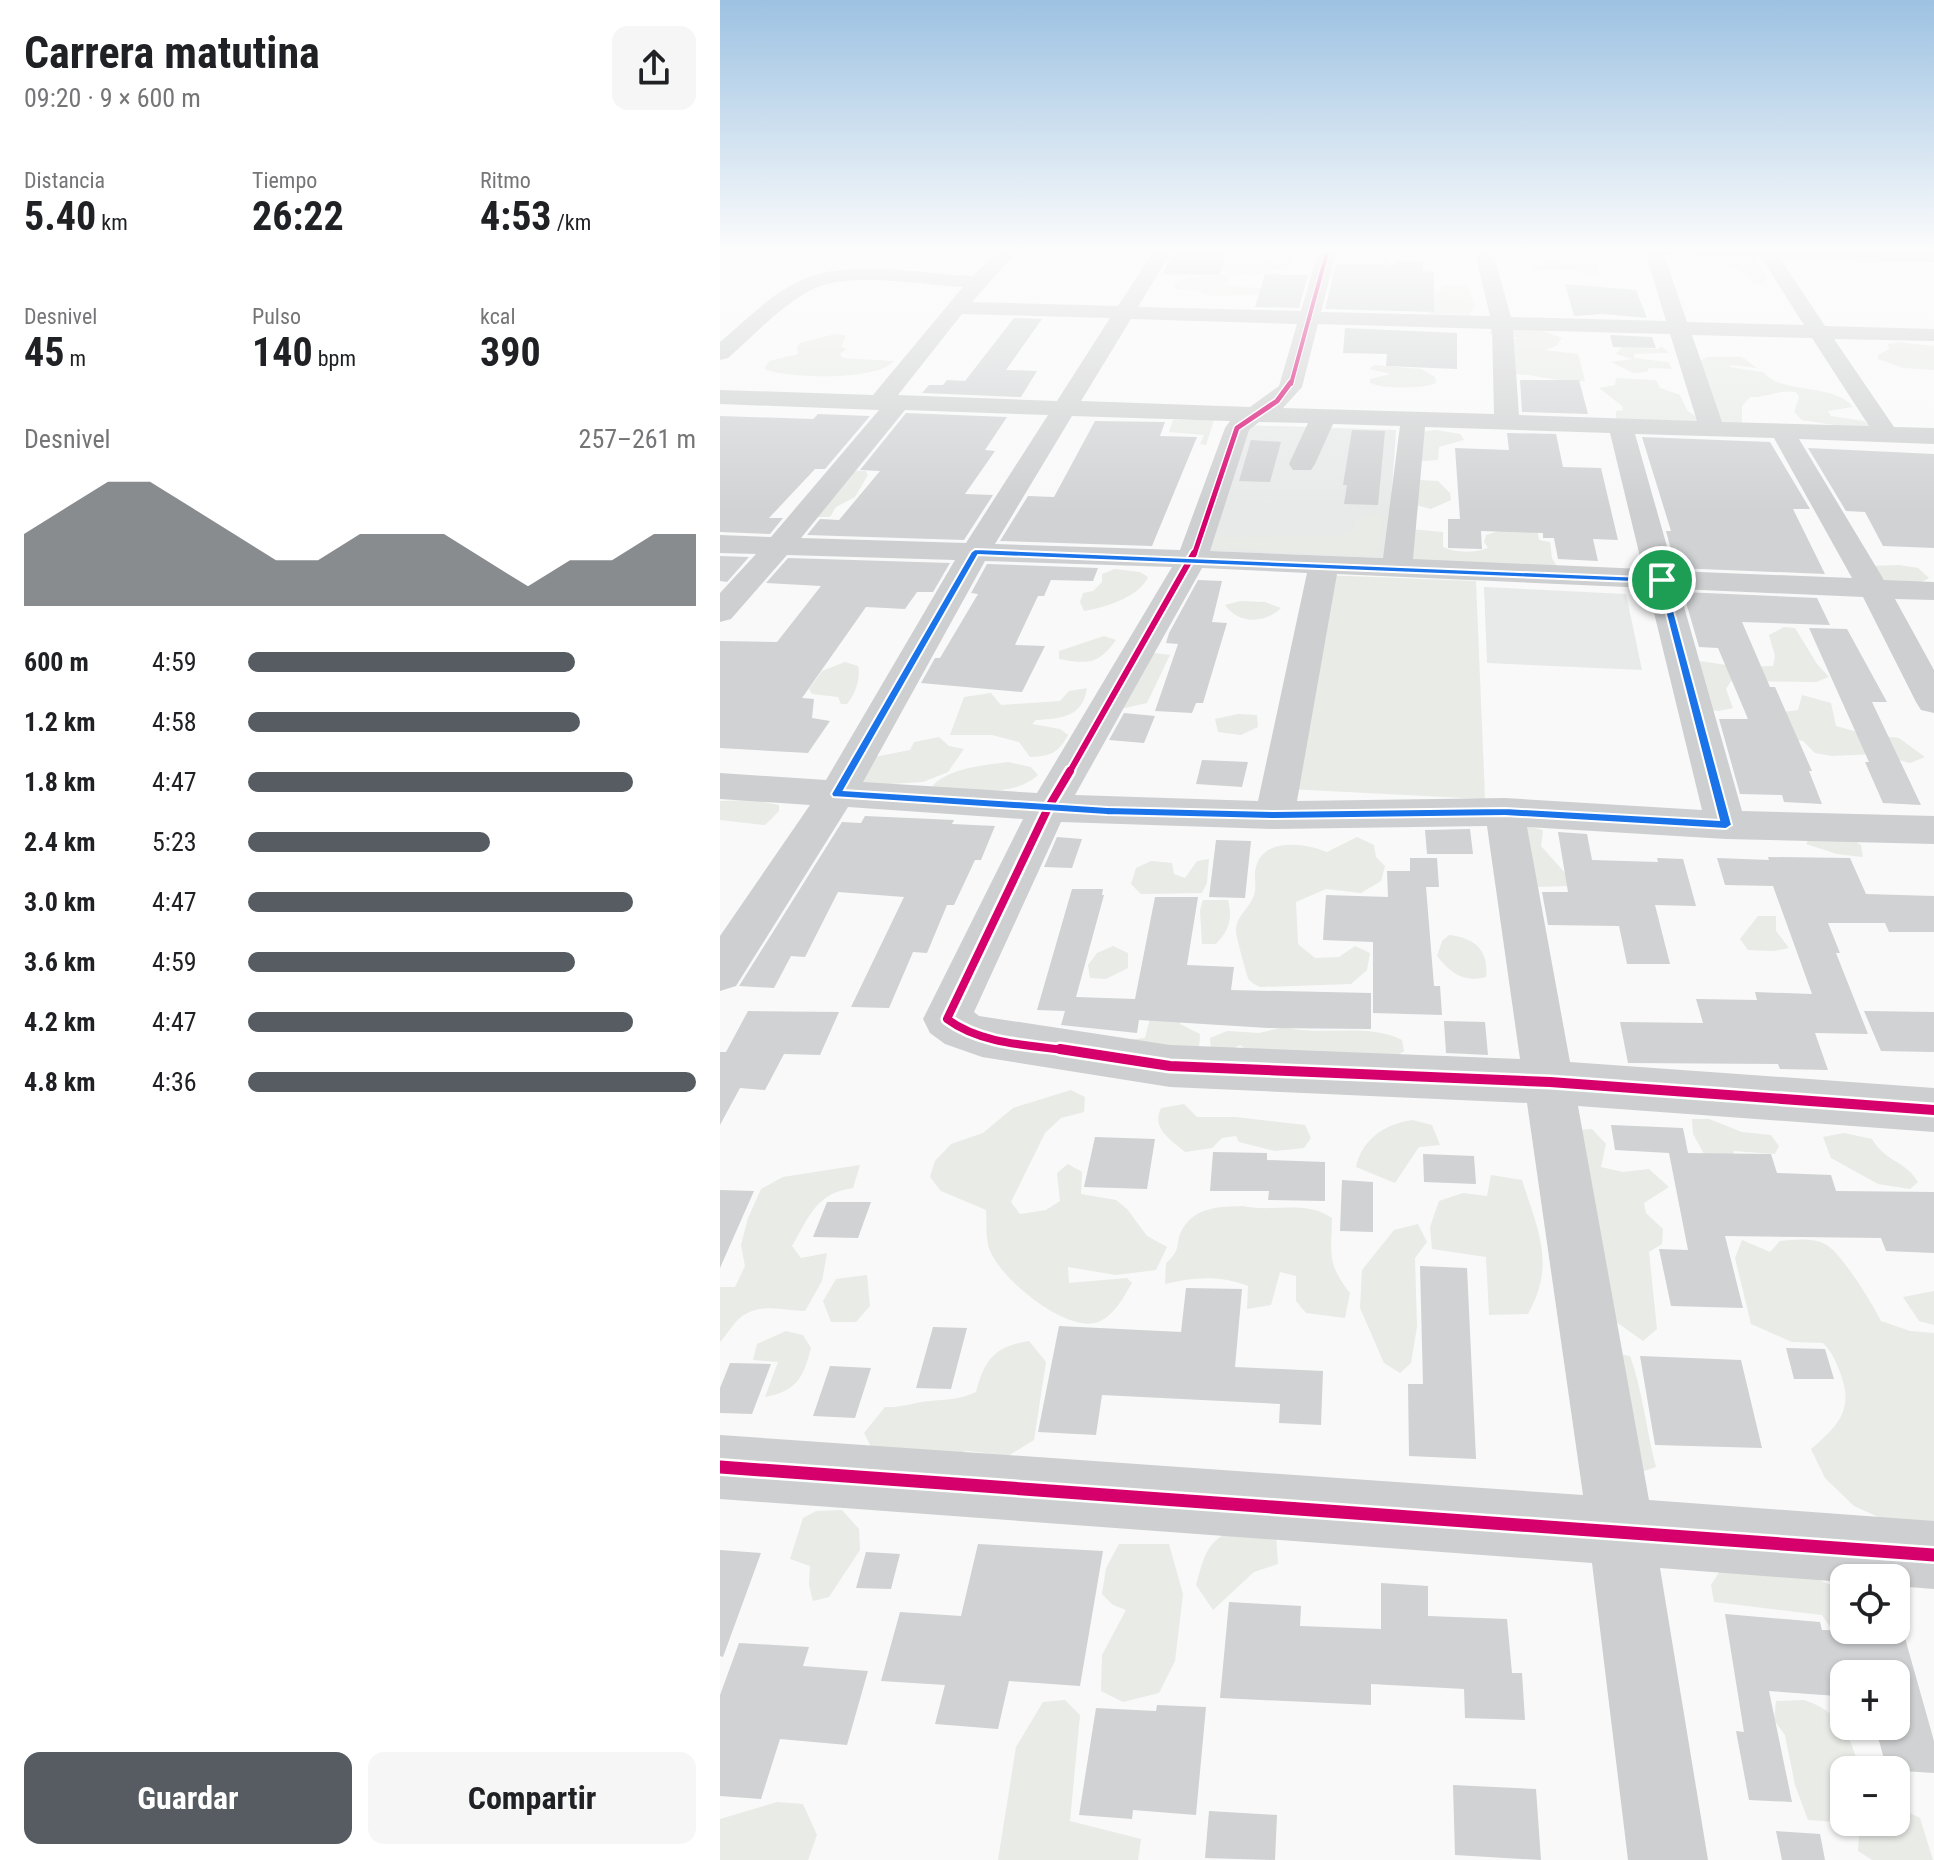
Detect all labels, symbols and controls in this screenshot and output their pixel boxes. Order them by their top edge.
button: share [612,26,696,110]
text: Carrera matutina [24,27,320,79]
text: 09:20 · 9 × 600 m [24,83,201,113]
text: Distancia [24,168,105,193]
text: Tiempo [252,168,317,193]
text: Ritmo [480,168,531,193]
text: 5.40 [24,193,96,240]
text: 26:22 [252,193,344,240]
text: 4:53 [480,193,552,240]
text: km [96,210,128,235]
text: /km [552,210,591,235]
text: Desnivel [24,304,97,329]
text: Pulso [252,304,301,329]
text: kcal [480,304,515,329]
text: 45 [24,329,64,376]
text: 140 [252,329,313,376]
text: 390 [480,329,541,376]
text: m [64,346,86,371]
text: bpm [313,346,356,371]
text: Desnivel [24,424,111,454]
text: 257–261 m [579,424,696,454]
pin [1628,546,1696,614]
icon: arrive [1640,558,1684,602]
text: 600 m [24,647,89,677]
text: 4:59 [152,647,197,677]
text: 1.2 km [24,707,96,737]
text: 4:58 [152,707,197,737]
text: 1.8 km [24,767,96,797]
text: 4:47 [152,767,197,797]
text: 2.4 km [24,827,96,857]
text: 5:23 [152,827,197,857]
text: 3.0 km [24,887,96,917]
text: 4:47 [152,887,197,917]
text: 3.6 km [24,947,96,977]
text: 4:59 [152,947,197,977]
text: 4.2 km [24,1007,96,1037]
text: 4:47 [152,1007,197,1037]
text: 4.8 km [24,1067,96,1097]
text: 4:36 [152,1067,197,1097]
map controls [1830,1564,1910,1836]
button: locate [1830,1564,1910,1644]
button: + [1830,1660,1910,1740]
button: Guardar [24,1752,352,1844]
button: Compartir [368,1752,696,1844]
button: − [1830,1756,1910,1836]

